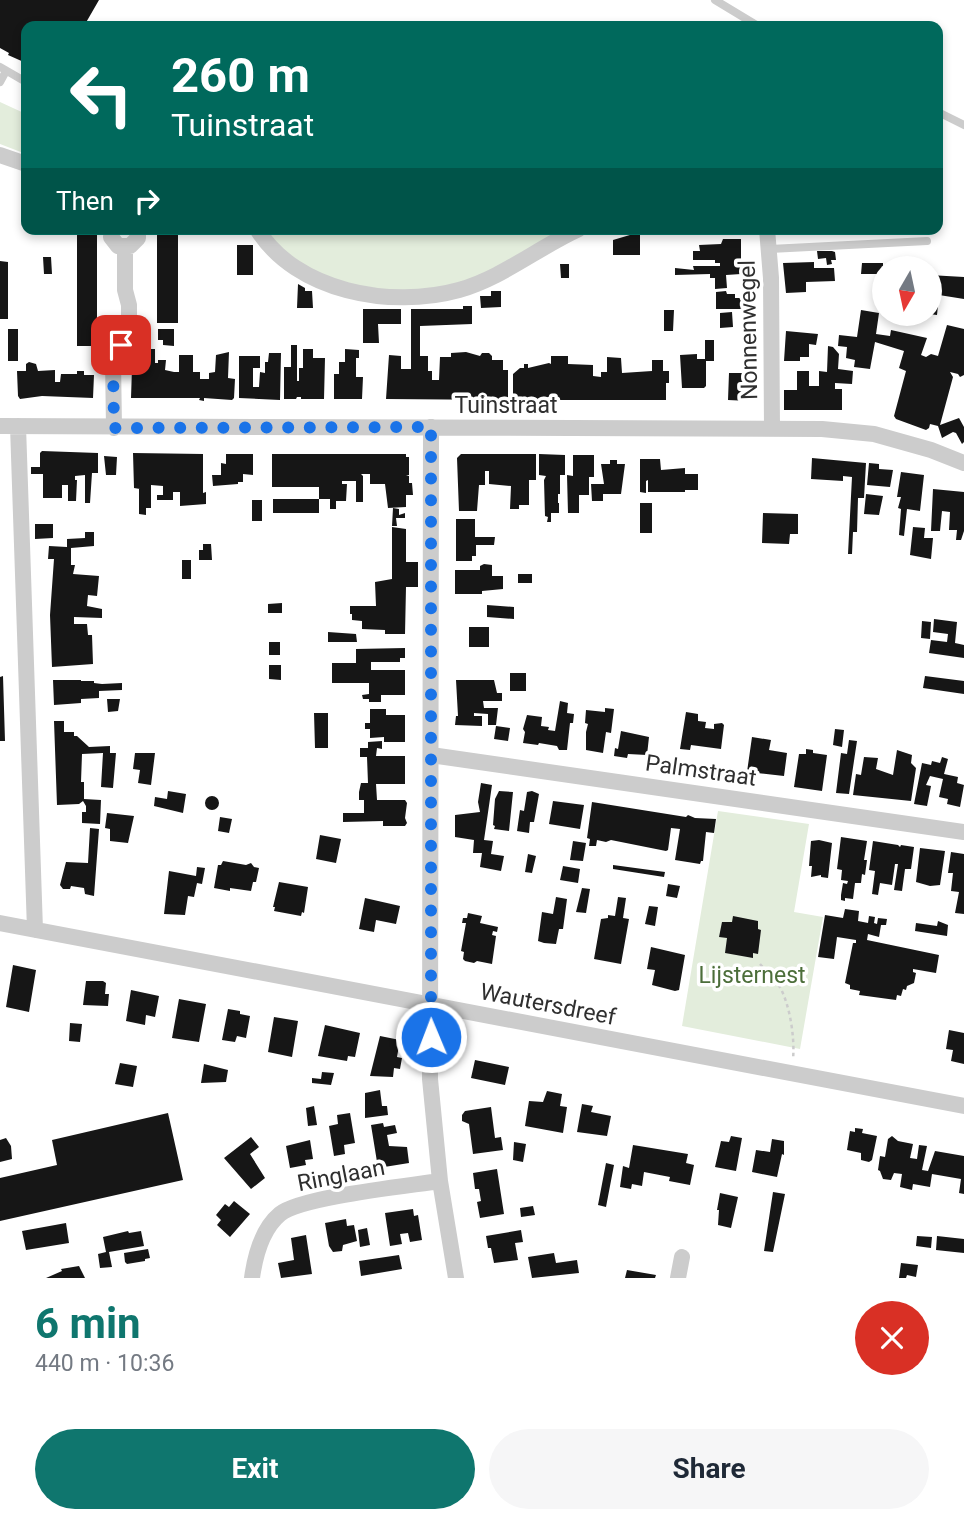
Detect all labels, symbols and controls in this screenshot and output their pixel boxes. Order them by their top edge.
text: 260 m [171,47,310,104]
icon: left [56,49,147,140]
text: Tuinstraat [171,106,314,144]
icon: right [128,182,166,220]
text: Then [56,186,114,216]
north arrow [872,256,942,326]
map controls [872,256,942,326]
street label: Nonnenwegel [734,260,763,400]
pin [91,315,151,375]
icon: arrive [102,326,140,364]
street label: Tuinstraat [455,392,557,419]
street label: Palmstraat [644,749,758,792]
park label: Lijsternest [698,962,806,989]
street label: Wautersdreef [478,978,619,1031]
position arrow [394,1000,468,1074]
street label: Ringlaan [295,1154,387,1197]
text: 6 min [35,1299,141,1348]
button: close [855,1301,929,1375]
text: 440 m · 10:36 [35,1350,174,1377]
button: Exit [35,1429,475,1509]
button: Share [489,1429,929,1509]

